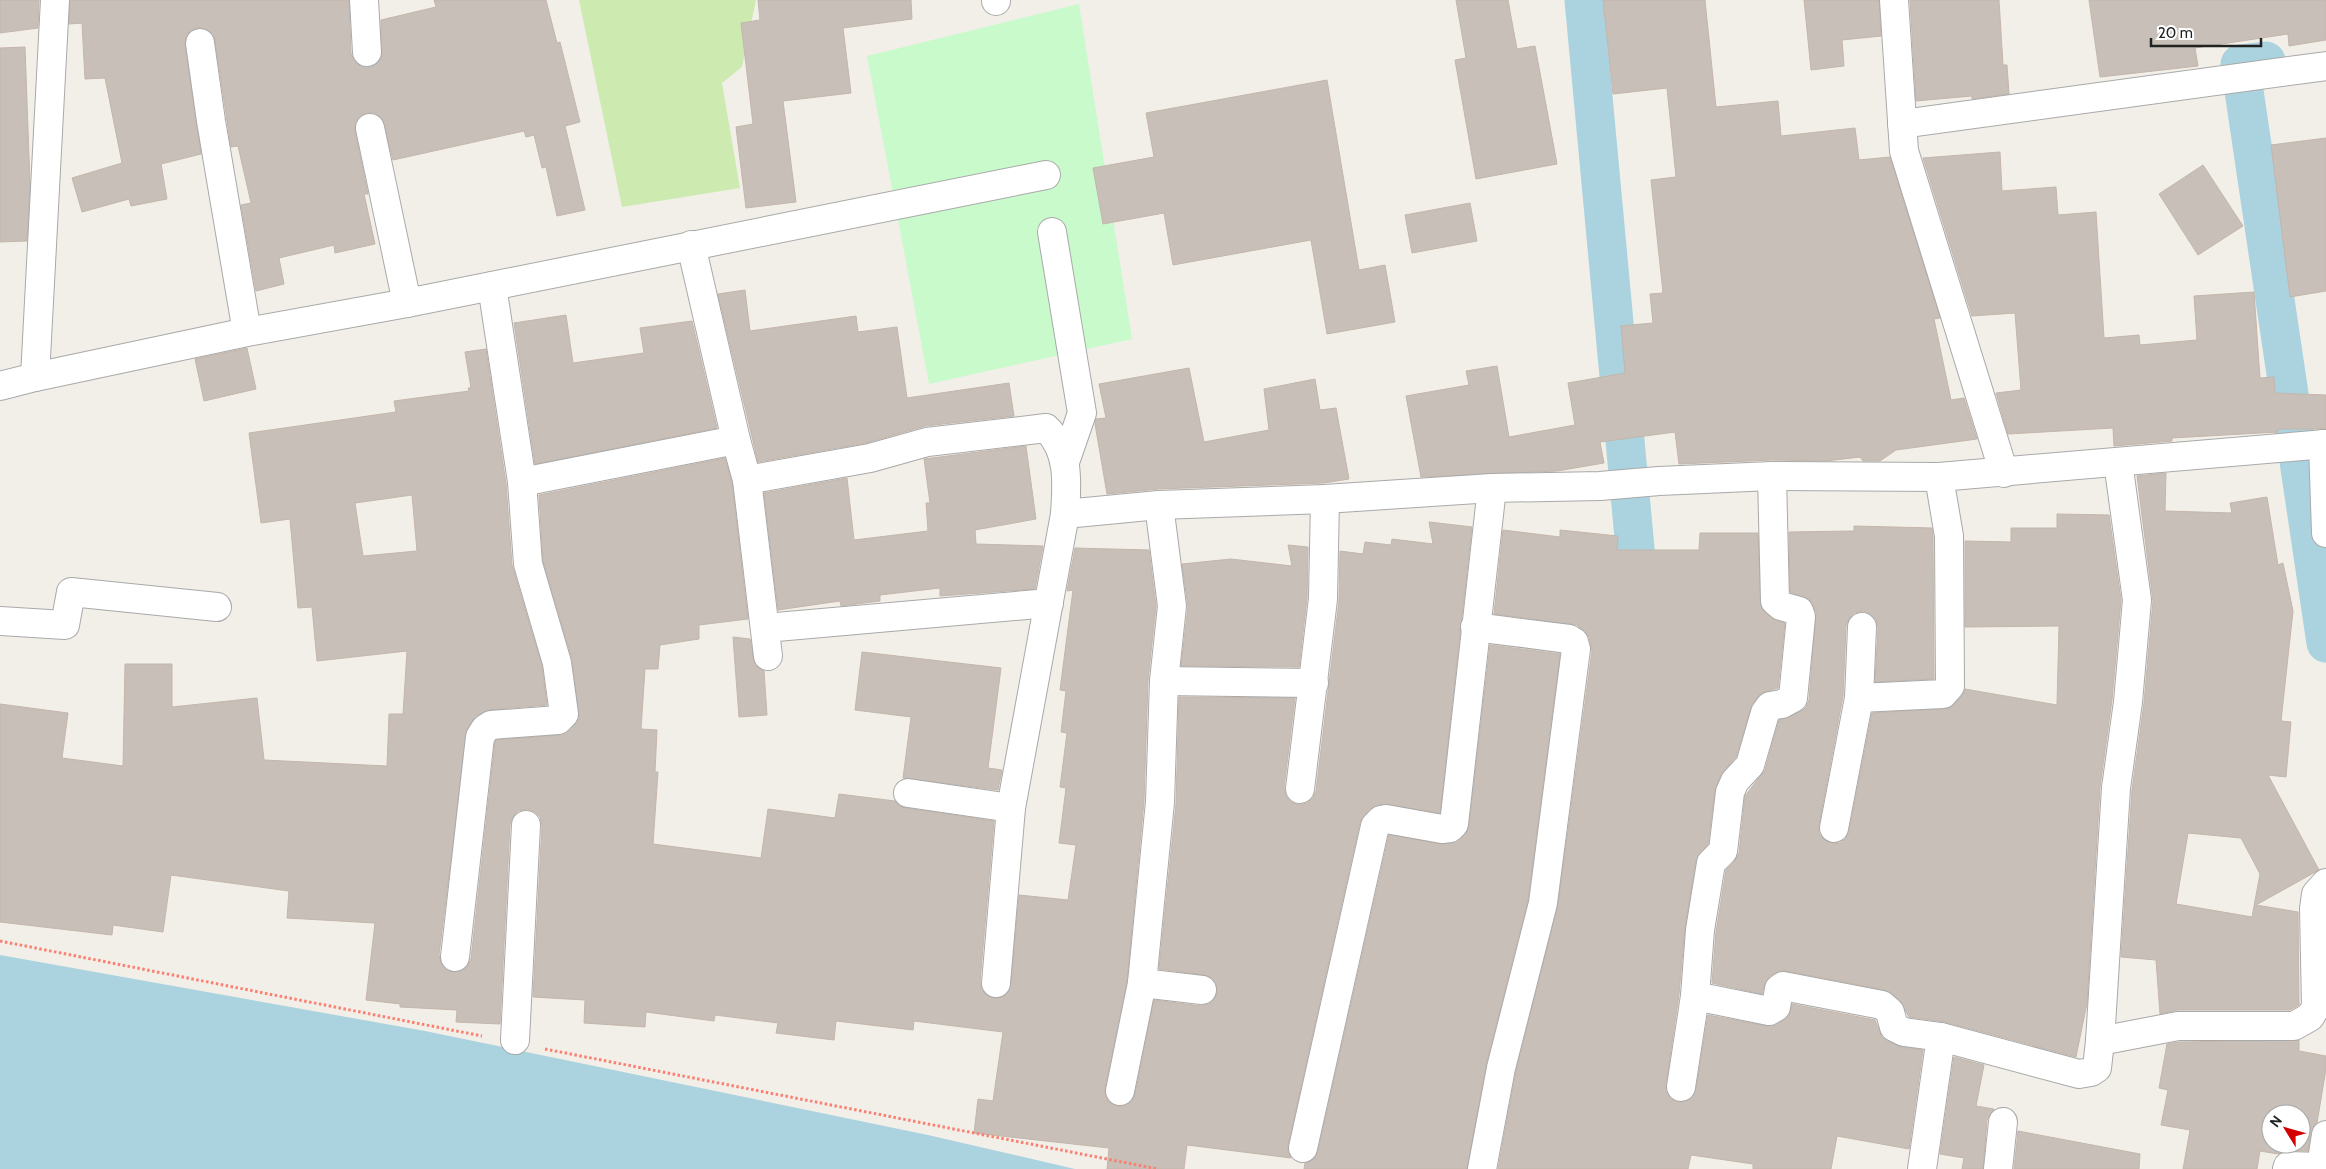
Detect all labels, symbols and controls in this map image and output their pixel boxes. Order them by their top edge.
scale bar [2151,15,2261,47]
text: 20 m [2158,24,2193,42]
north arrow [2261,1104,2311,1154]
text: N [2265,1112,2286,1131]

